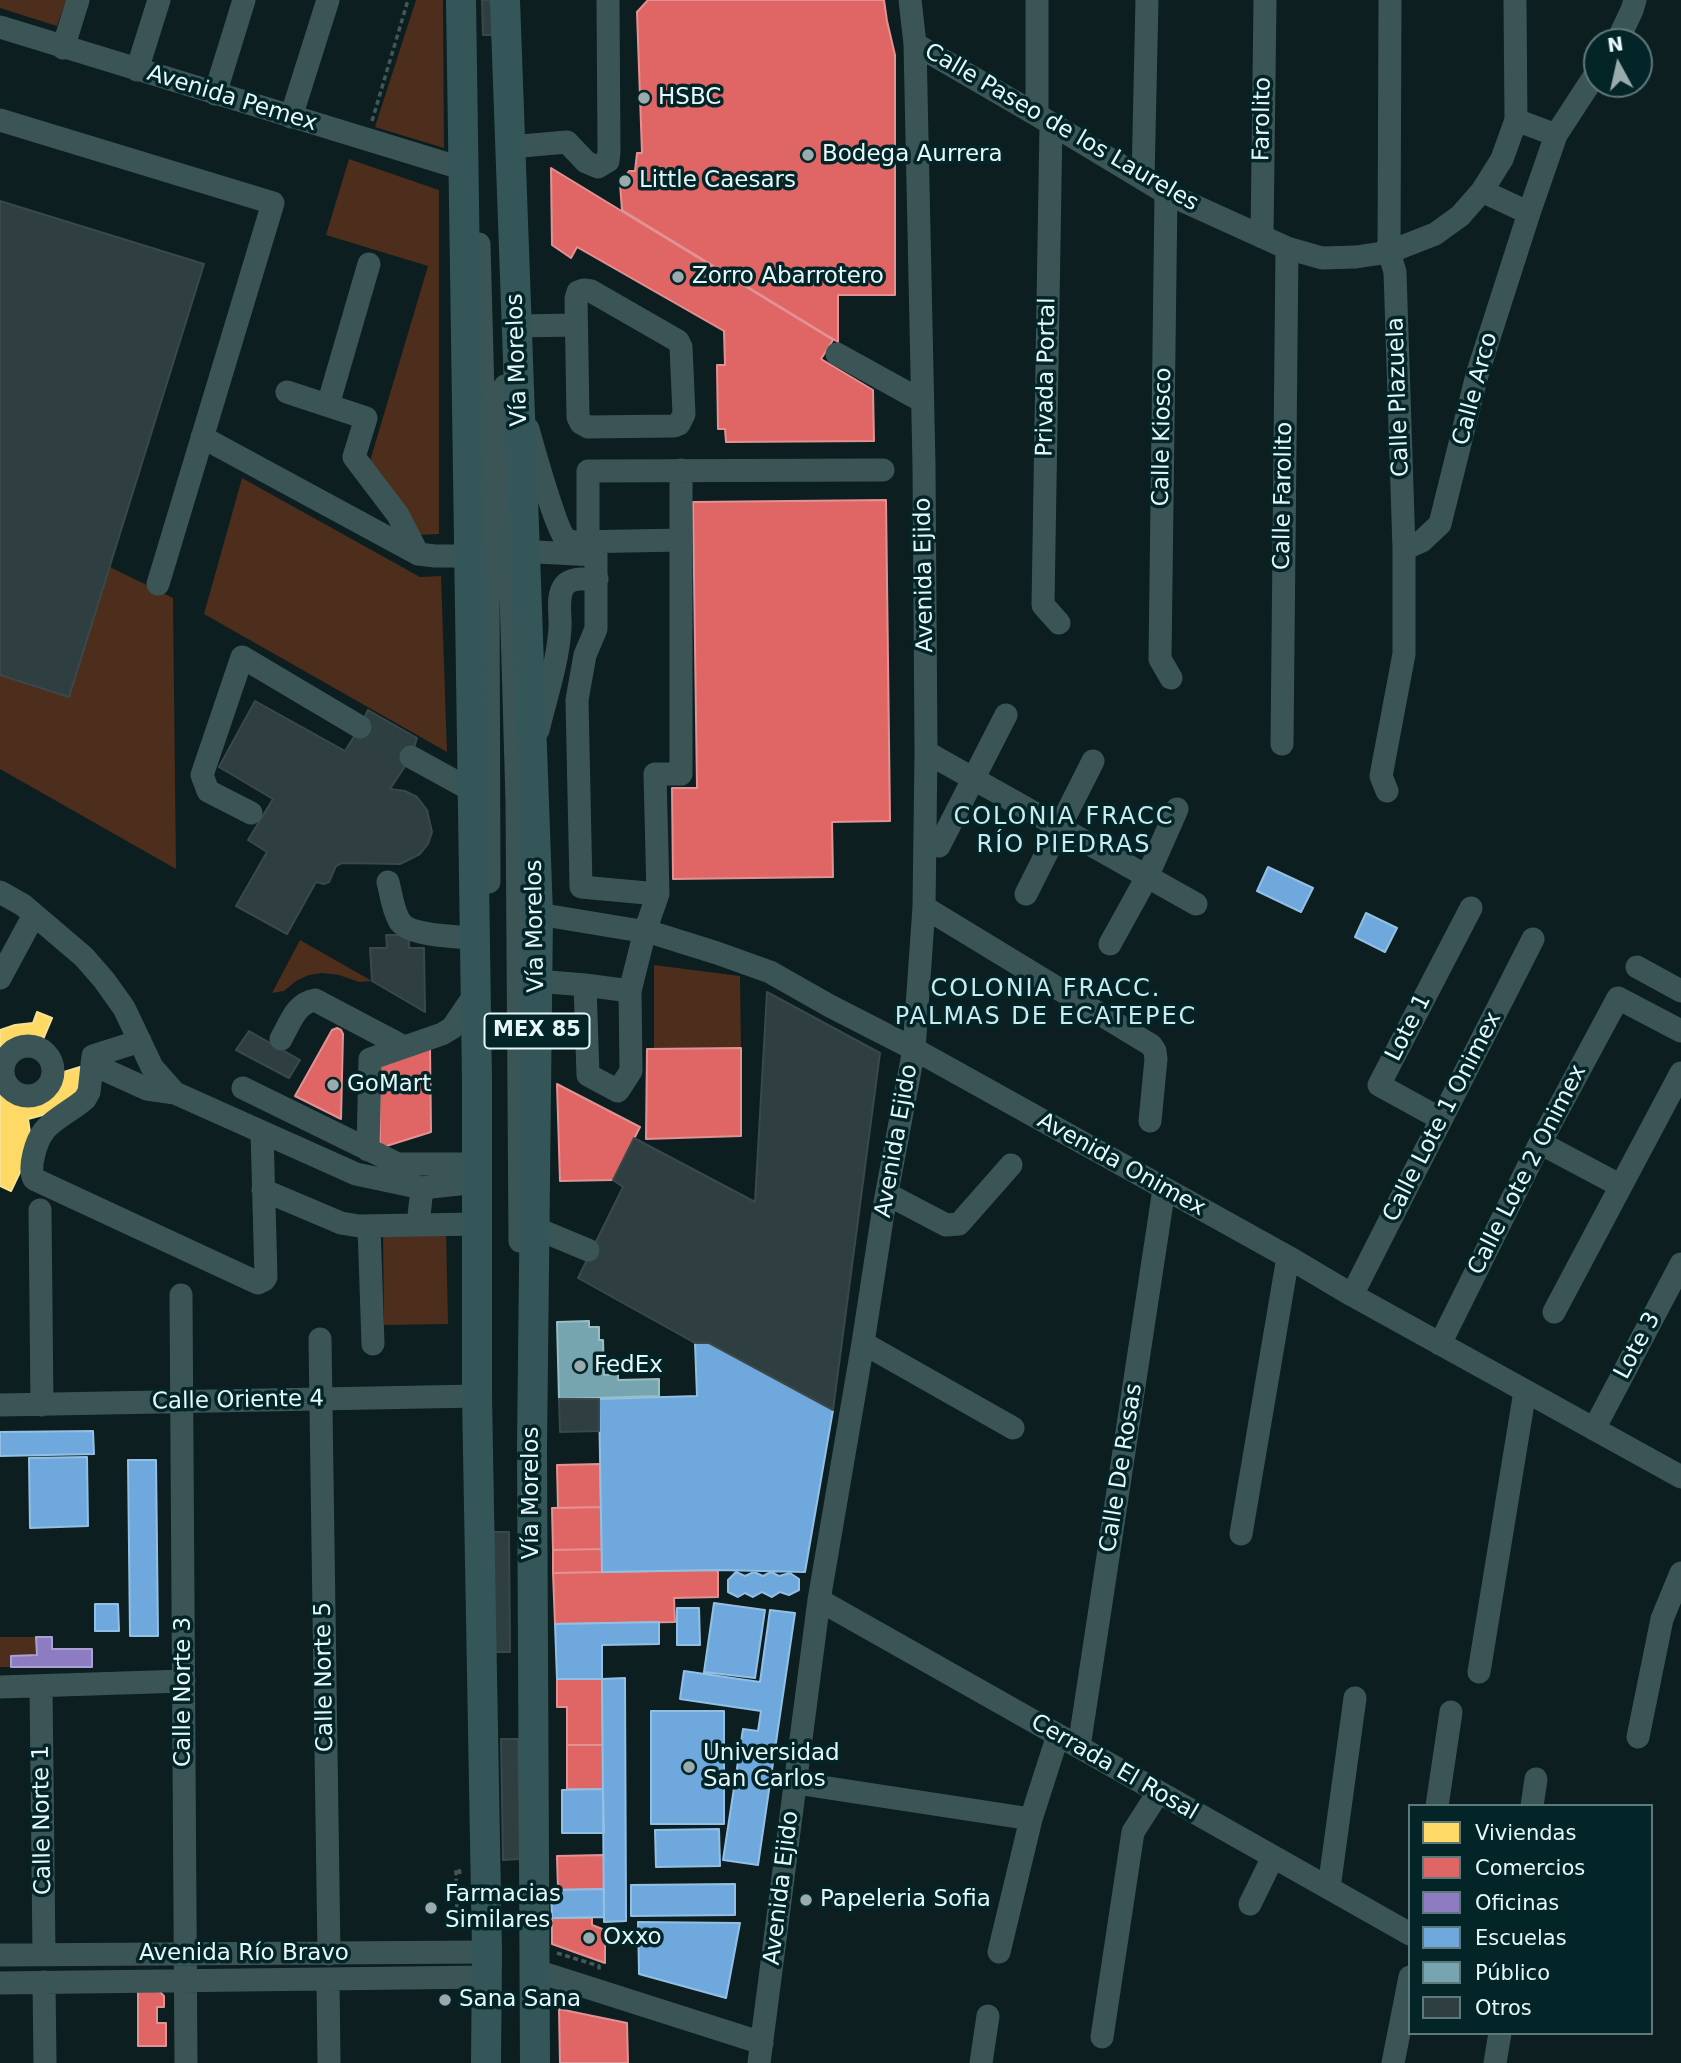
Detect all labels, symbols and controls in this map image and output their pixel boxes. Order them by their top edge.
north arrow [1583,28,1653,98]
text: N [1606,32,1625,56]
street label: Calle Paseo de los Laureles [919,38,1203,218]
street label: Avenida Pemex [144,60,320,138]
street label: Farolito [1248,77,1278,161]
place label: HSBC [658,84,721,112]
marker: HSBC [636,90,652,106]
place label: Bodega Aurrera [822,141,1003,169]
marker: Bodega Aurrera [800,147,816,163]
place label: Little Caesars [639,167,796,195]
marker: Little Caesars [617,173,633,189]
place label: Zorro Abarrotero [692,263,884,291]
marker: Zorro Abarrotero [670,269,686,285]
street label: Vía Morelos [502,293,534,427]
street label: Privada Portal [1032,297,1062,457]
street label: Calle Plazuela [1382,317,1416,477]
street label: Calle Arco [1448,330,1504,448]
street label: Calle Kiosco [1148,367,1178,507]
street label: Calle Farolito [1269,422,1299,570]
street label: Avenida Ejido [910,497,940,653]
district label: COLONIA FRACC RÍO PIEDRAS [955,804,1173,860]
street label: Vía Morelos [521,859,551,993]
district label: COLONIA FRACC. PALMAS DE ECATEPEC [897,976,1195,1032]
street label: Lote 1 [1380,990,1438,1066]
street label: Calle Lote 1 Onimex [1378,1007,1508,1227]
road number: MEX 85 [484,1014,590,1048]
street label: Calle Lote 2 Onimex [1463,1060,1593,1280]
street label: Avenida Ejido [870,1062,924,1220]
place label: GoMart [347,1071,431,1099]
marker: GoMart [325,1077,341,1093]
street label: Avenida Onimex [1032,1107,1210,1223]
street label: Lote 3 [1609,1308,1667,1384]
place label: FedEx [594,1352,663,1380]
marker: FedEx [572,1358,588,1374]
street label: Calle De Rosas [1095,1382,1149,1554]
street label: Calle Oriente 4 [152,1386,324,1416]
street label: Vía Morelos [518,1427,546,1559]
street label: Calle Norte 5 [310,1602,340,1752]
street label: Calle Norte 3 [170,1617,198,1767]
street label: Cerrada El Rosal [1025,1709,1203,1827]
place label: Universidad San Carlos [703,1740,840,1794]
street label: Calle Norte 1 [28,1745,58,1895]
marker: Universidad San Carlos [681,1759,697,1775]
legend [1408,1804,1653,2035]
street label: Avenida Ejido [759,1809,805,1967]
text: Viviendas [1475,1821,1576,1845]
text: Comercios [1475,1856,1585,1880]
place label: Farmacias Similares [445,1881,561,1935]
place label: Papeleria Sofia [820,1886,991,1914]
text: Oficinas [1475,1891,1559,1915]
marker: Papeleria Sofia [798,1892,814,1908]
marker: Farmacias Similares [423,1900,439,1916]
place label: Oxxo [603,1924,662,1952]
text: Escuelas [1475,1926,1567,1950]
marker: Oxxo [581,1930,597,1946]
street label: Avenida Río Bravo [139,1940,349,1968]
text: Público [1475,1961,1550,1985]
place label: Sana Sana [459,1986,581,2014]
marker: Sana Sana [437,1992,453,2008]
text: Otros [1475,1996,1532,2020]

